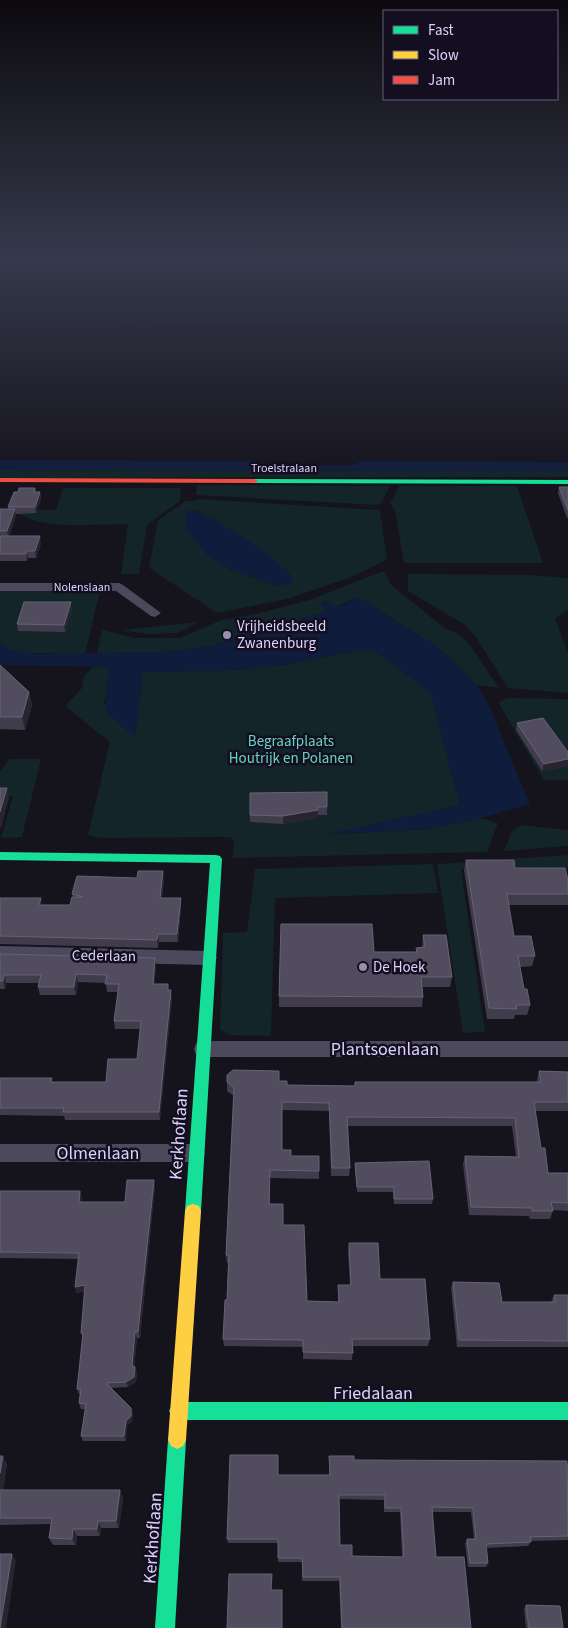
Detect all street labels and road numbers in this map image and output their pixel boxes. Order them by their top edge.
street label: Troelstralaan [251,460,317,477]
street label: Nolenslaan [54,579,110,596]
street label: Cederlaan [72,945,136,967]
street label: Plantsoenlaan [331,1037,439,1062]
street label: Kerkhoflaan [163,1087,195,1181]
street label: Olmenlaan [57,1141,139,1166]
street label: Friedalaan [333,1381,413,1406]
street label: Kerkhoflaan [137,1491,169,1585]

